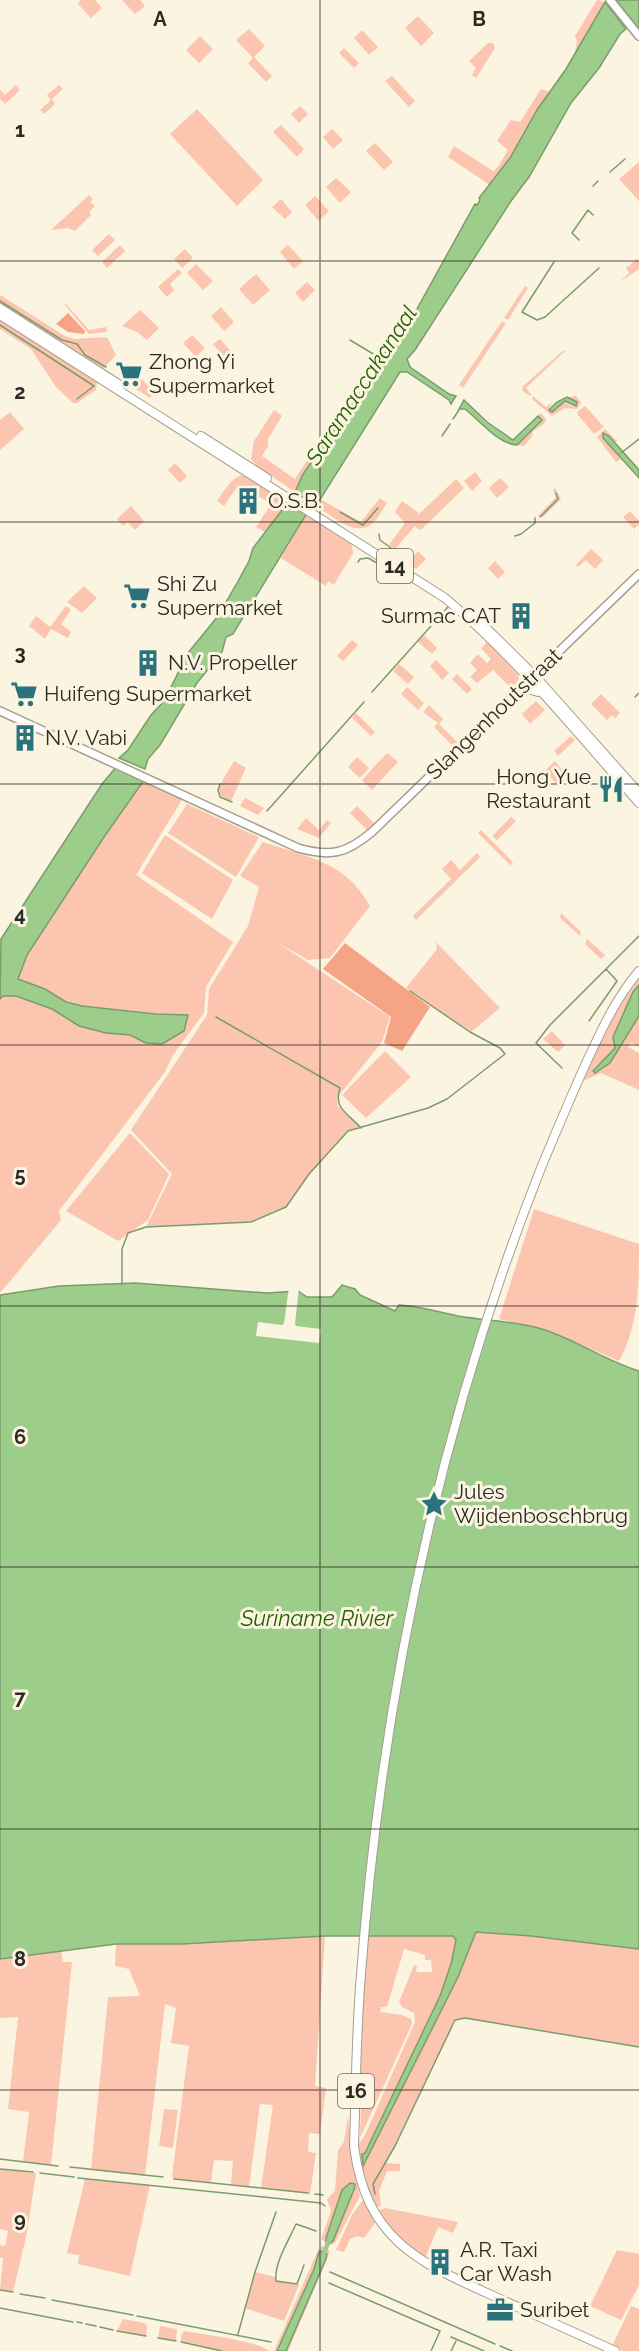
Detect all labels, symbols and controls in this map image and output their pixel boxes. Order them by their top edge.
text: A [153,7,167,31]
text: B [472,7,486,31]
text: 1 [15,118,25,142]
water label: Saramaccakanaal [299,300,422,470]
place label: Zhong Yi Supermarket [149,349,275,398]
supermarket icon: Zhong Yi Supermarket [114,359,144,389]
text: 2 [14,380,26,404]
building icon: O.S.B. [233,486,263,516]
place label: O.S.B. [268,488,322,513]
road number: 14 [377,549,413,583]
place label: Shi Zu Supermarket [157,571,283,620]
supermarket icon: Shi Zu Supermarket [122,581,152,611]
building icon: Surmac CAT [506,601,536,631]
place label: Surmac CAT [381,603,501,628]
text: 3 [14,641,26,665]
street label: Slangenhoutstraat [421,643,566,785]
building icon: N.V. Propeller [133,648,163,678]
place label: N.V. Propeller [168,650,298,675]
supermarket icon: Huifeng Supermarket [9,679,39,709]
place label: Huifeng Supermarket [44,681,252,706]
building icon: N.V. Vabi [10,723,40,753]
place label: N.V. Vabi [45,725,127,750]
place label: Hong Yue Restaurant [486,764,591,813]
restaurant icon: Hong Yue Restaurant [596,774,626,804]
text: 4 [14,902,26,926]
text: 5 [14,1163,26,1187]
text: 6 [14,1425,26,1449]
place label: Jules Wijdenboschbrug [454,1479,628,1528]
place icon: Jules Wijdenboschbrug [419,1489,449,1519]
water label: Suriname Rivier [240,1605,395,1631]
text: 7 [14,1686,26,1710]
text: 8 [14,1947,26,1971]
road number: 16 [338,2074,374,2108]
text: 9 [14,2208,26,2232]
place label: A.R. Taxi Car Wash [460,2237,552,2286]
building icon: A.R. Taxi Car Wash [425,2247,455,2277]
office icon: Suribet [485,2295,515,2325]
place label: Suribet [520,2297,589,2322]

